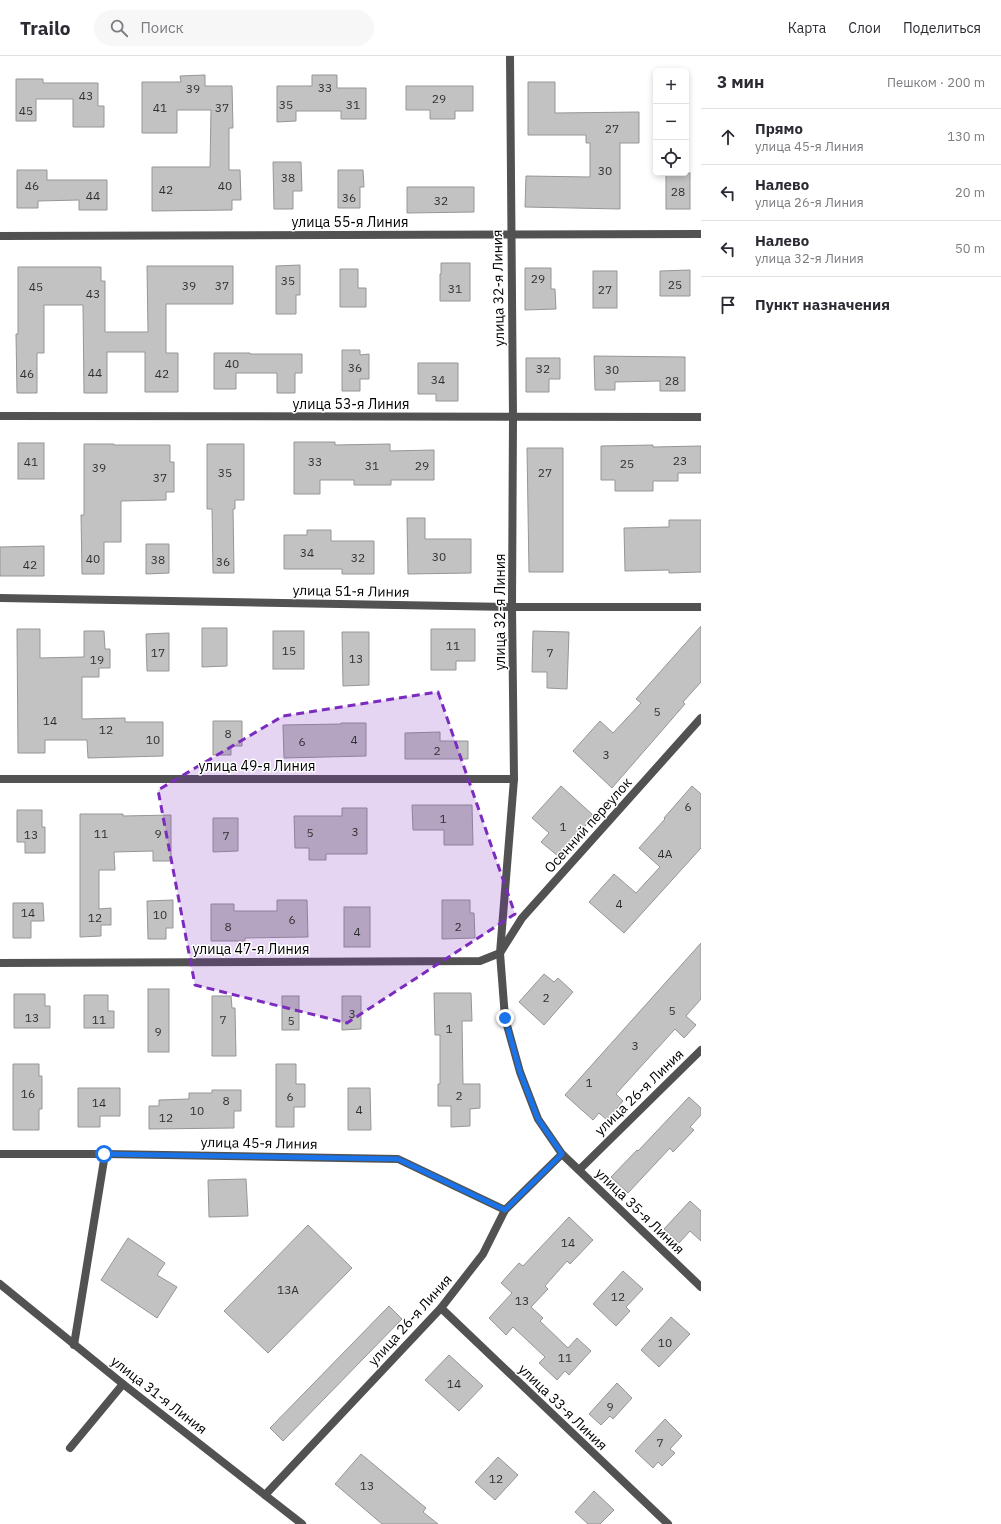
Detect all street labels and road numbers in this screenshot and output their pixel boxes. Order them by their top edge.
street label: улица 55-я Линия [291,213,409,231]
street label: улица 32-я Линия [488,229,508,347]
street label: улица 53-я Линия [292,395,410,413]
street label: улица 32-я Линия [491,553,509,671]
street label: улица 51-я Линия [292,581,410,601]
street label: улица 49-я Линия [198,757,316,775]
street label: Осенний переулок [540,773,636,877]
street label: улица 47-я Линия [192,940,310,958]
street label: улица 26-я Линия [591,1045,687,1139]
street label: улица 45-я Линия [200,1133,318,1153]
street label: улица 35-я Линия [592,1164,688,1258]
street label: улица 26-я Линия [364,1270,456,1370]
street label: улица 31-я Линия [107,1352,211,1438]
street label: улица 33-я Линия [515,1360,611,1454]

